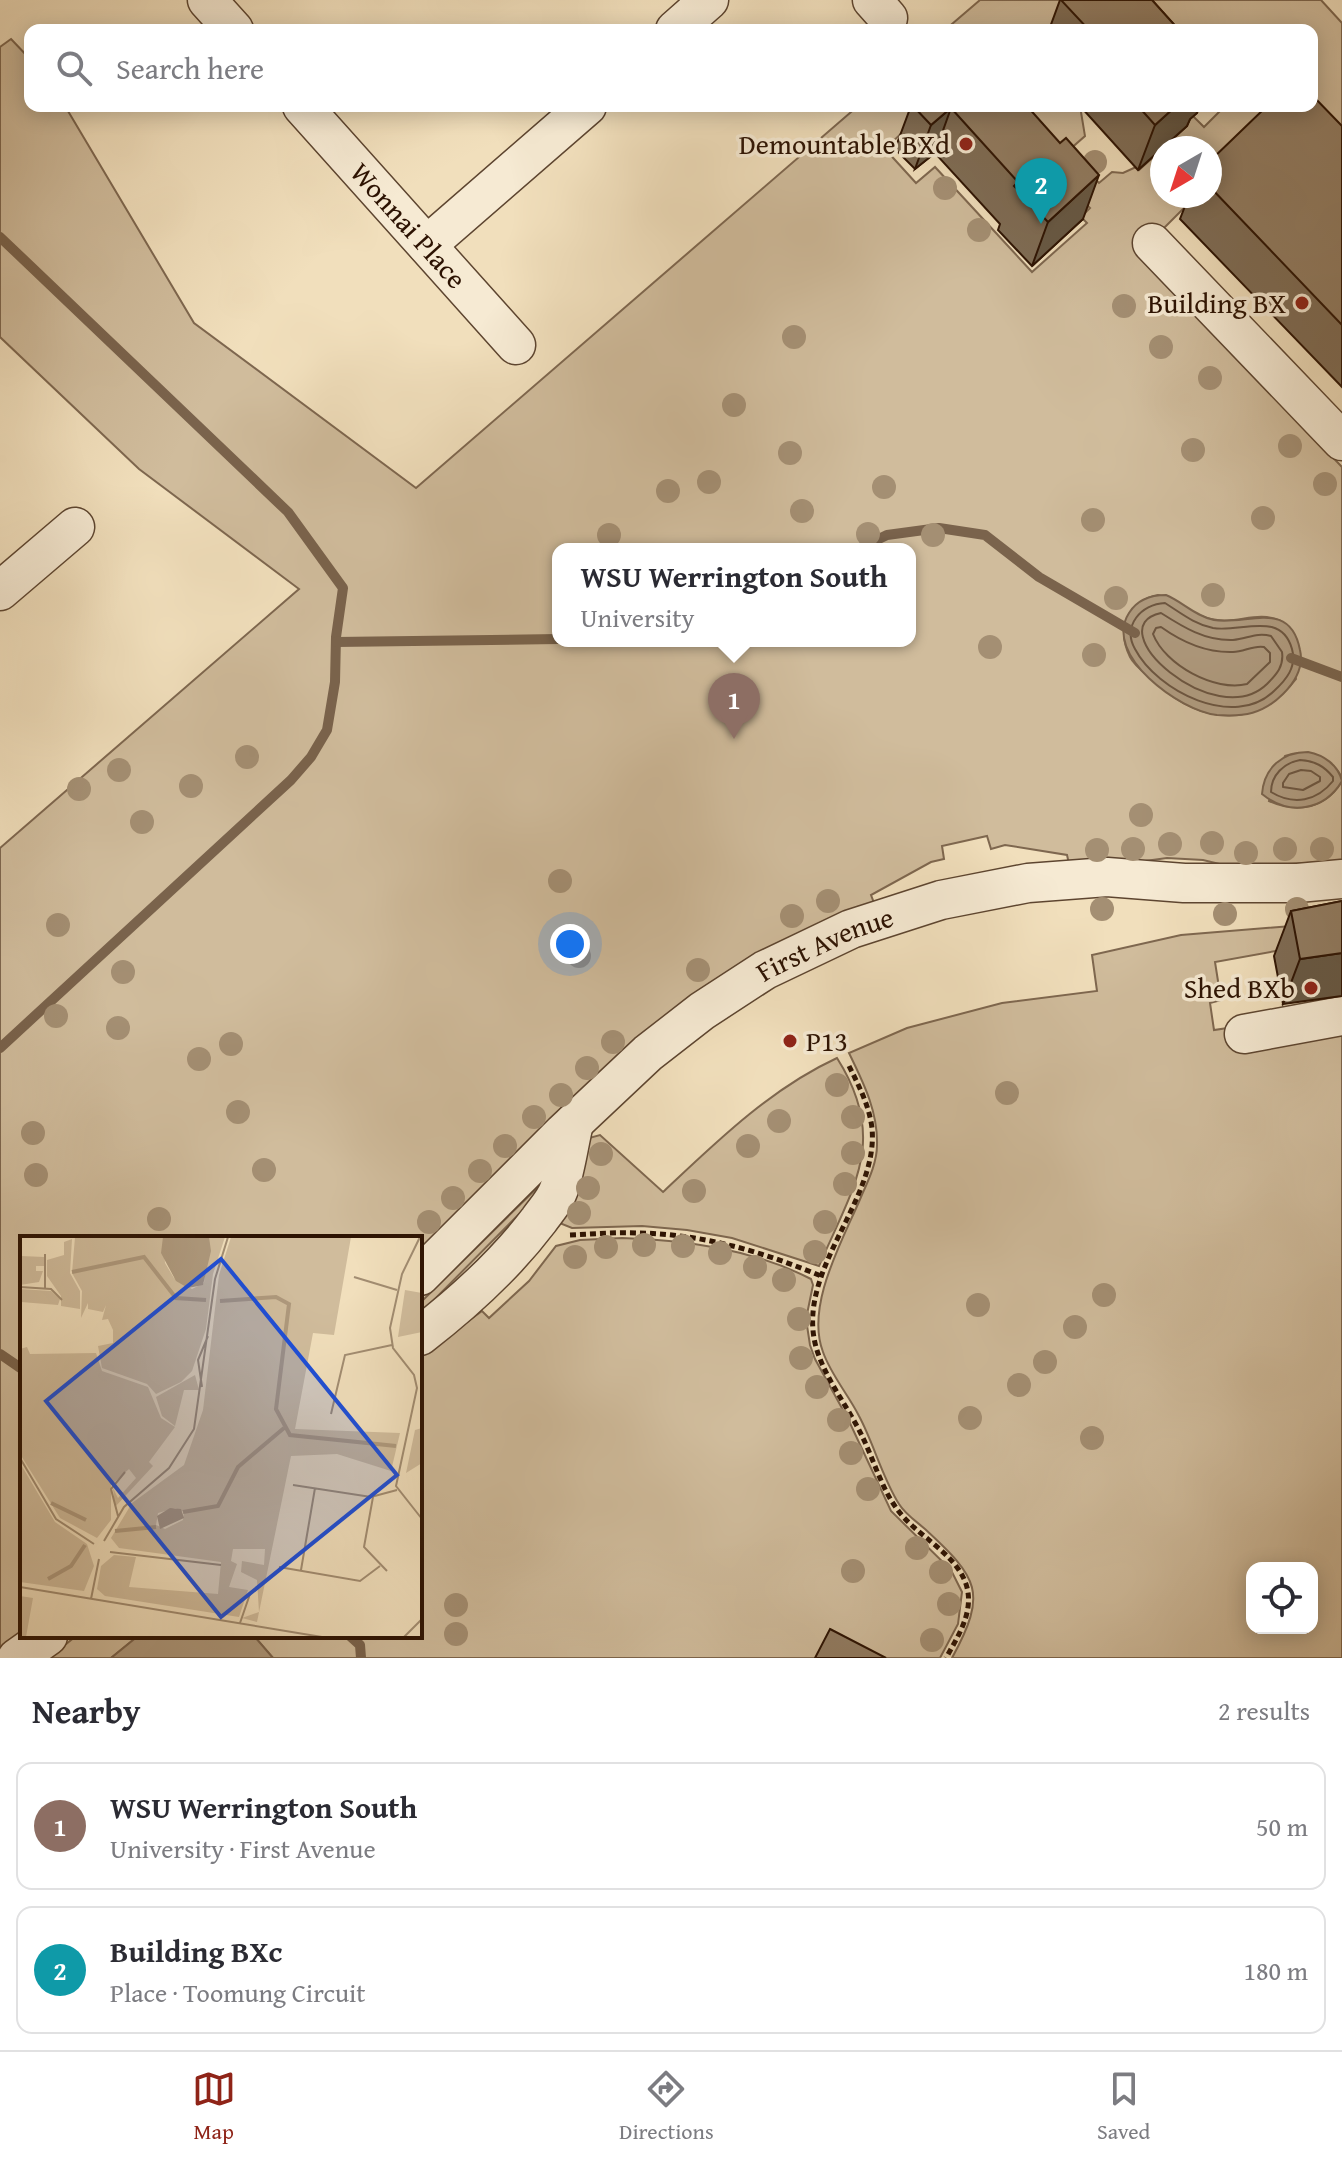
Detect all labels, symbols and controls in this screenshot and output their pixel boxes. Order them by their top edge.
search box [24,24,1318,112]
icon: search [52,46,96,90]
text: Search here [116,46,264,90]
place label: Demountable BXd [739,123,950,164]
marker: Demountable BXd [957,135,975,153]
north arrow [1150,136,1222,208]
street label: Wonnai Place [341,153,477,297]
pin: 2 [1015,158,1067,224]
place label: Building BX [1147,282,1286,323]
marker: Building BX [1293,294,1311,312]
popup [552,543,916,647]
text: WSU Werrington South [580,554,888,598]
text: University [580,598,694,637]
pin: 1 [708,673,760,739]
street label: First Avenue [747,896,898,991]
your location [550,924,590,964]
place label: Shed BXb [1184,967,1295,1008]
marker: Shed BXb [1302,979,1320,997]
place label: P13 [806,1020,848,1061]
marker: P13 [781,1032,799,1050]
inset map [20,1236,422,1638]
map controls [1246,1562,1318,1634]
button: locate [1246,1562,1318,1634]
text: Nearby [32,1686,141,1735]
text: 2 results [1218,1691,1310,1730]
text: WSU Werrington South [110,1785,417,1829]
text: 1 [53,1807,67,1846]
text: 50 m [1256,1807,1308,1846]
text: University · First Avenue [110,1829,376,1868]
text: Building BXc [110,1929,282,1973]
text: 2 [53,1951,67,1990]
text: 180 m [1243,1951,1308,1990]
text: Place · Toomung Circuit [110,1973,366,2012]
tab: Map [192,2067,236,2147]
tab: Directions [619,2067,714,2147]
tab: Saved [1097,2067,1150,2147]

